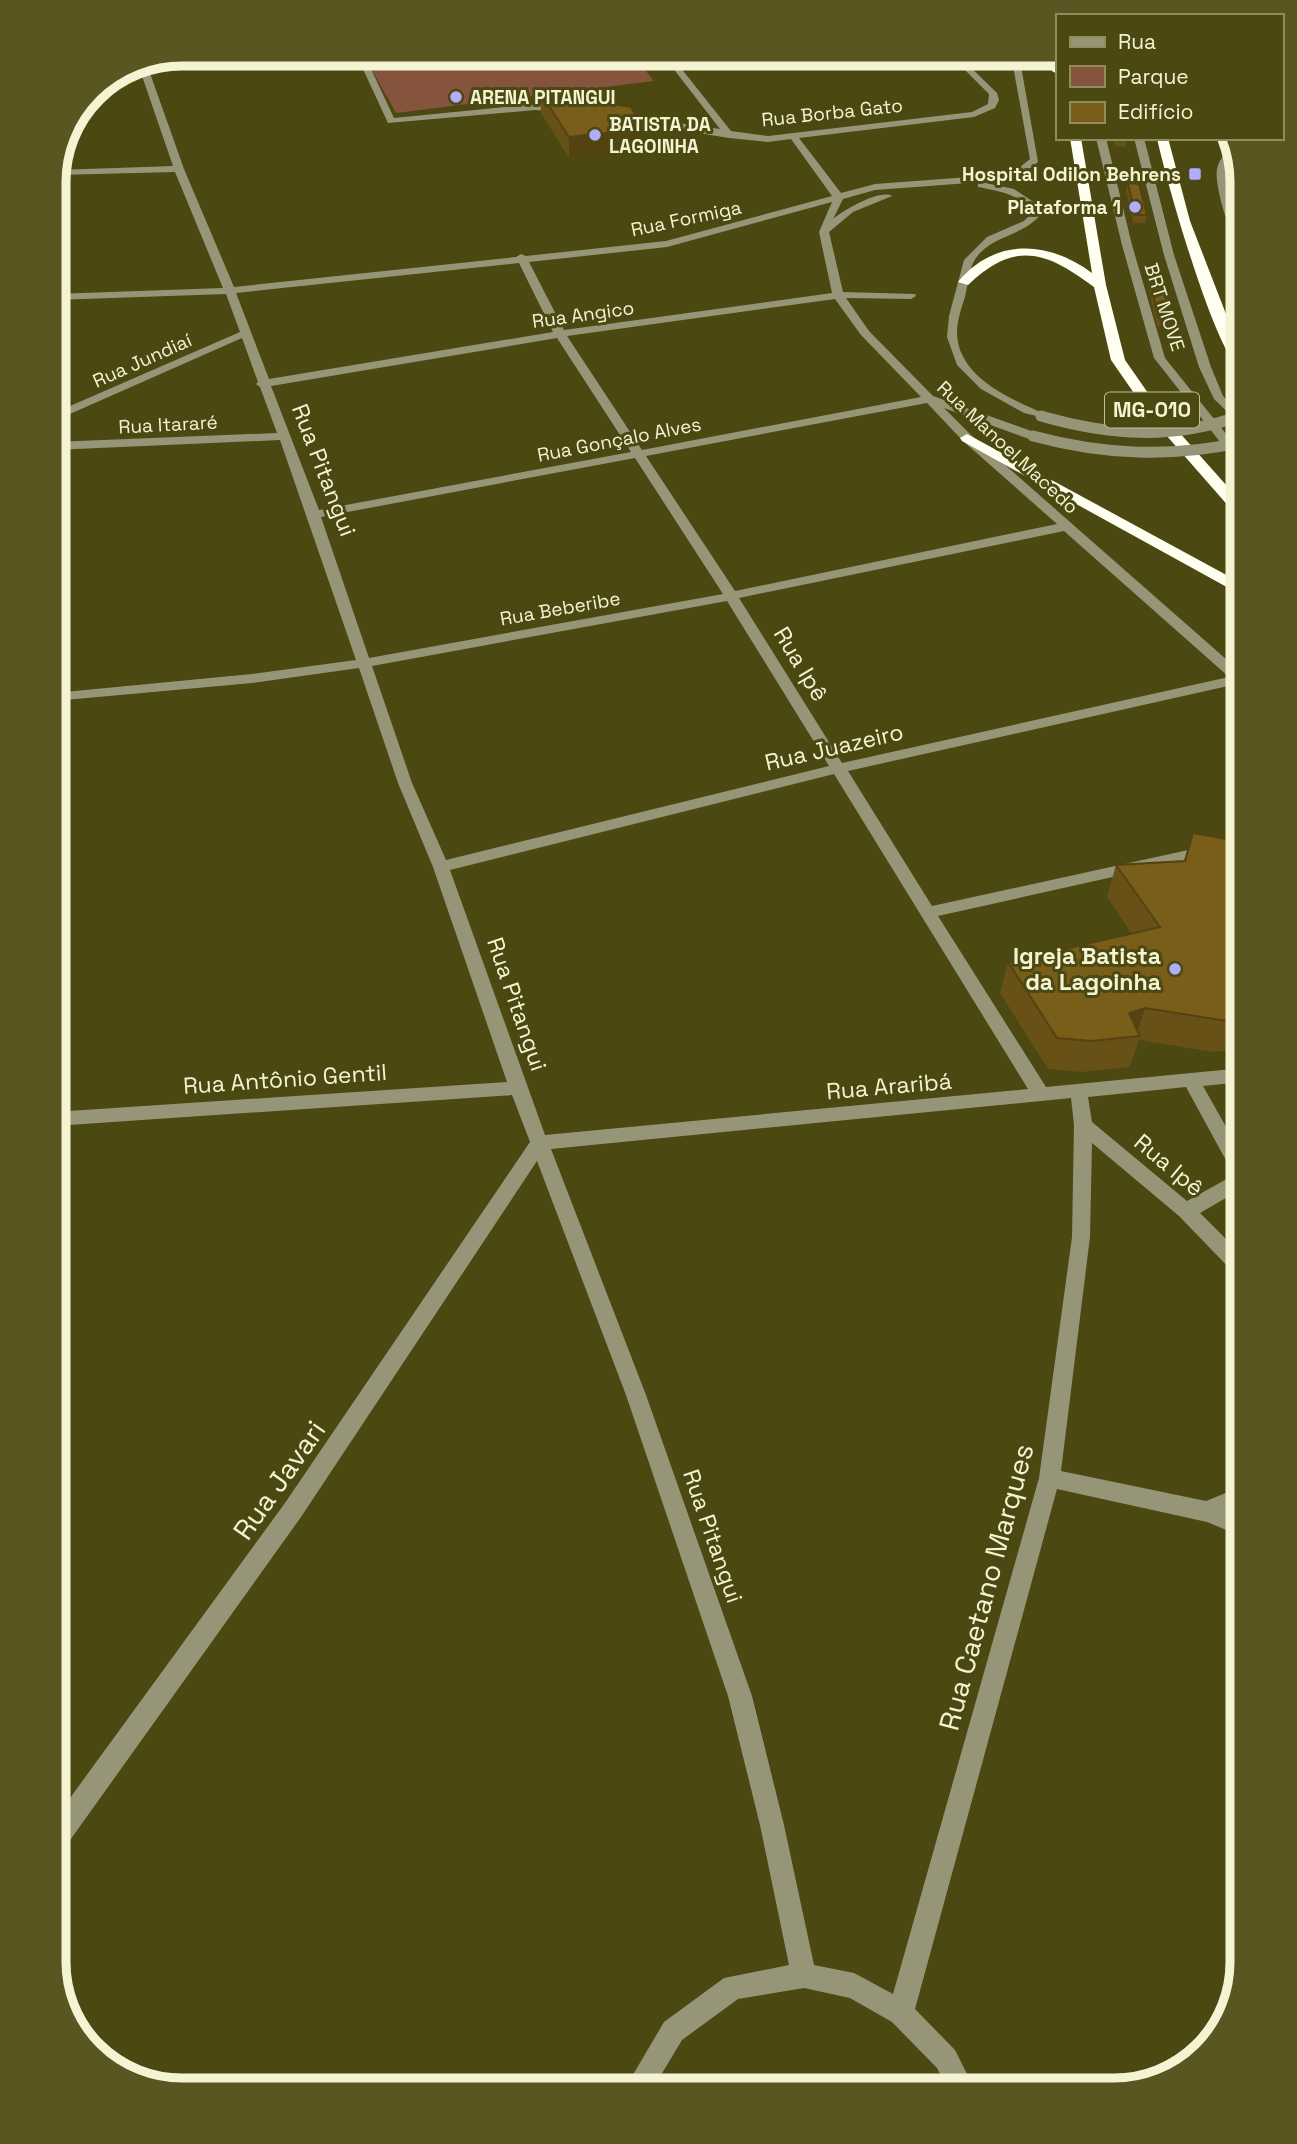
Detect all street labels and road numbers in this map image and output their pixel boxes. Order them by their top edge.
street label: Rua Borba Gato [760,93,904,132]
street label: Rua Formiga [628,195,744,242]
street label: BRT MOVE [1139,260,1191,354]
street label: Rua Angico [530,295,636,334]
street label: Rua Jundiaí [89,327,196,393]
street label: Rua Manoel Macedo [932,375,1084,519]
road number: MG-010 [1105,392,1199,428]
street label: Rua Pitangui [285,400,363,540]
street label: Rua Itararé [118,409,218,440]
street label: Rua Gonçalo Alves [535,411,703,468]
street label: Rua Beberibe [498,586,622,631]
street label: Rua Ipê [767,621,835,707]
street label: Rua Juazeiro [762,716,906,778]
street label: Rua Pitangui [480,933,554,1075]
street label: Rua Antônio Gentil [182,1057,388,1101]
street label: Rua Araribá [825,1066,953,1106]
street label: Rua Ipê [1128,1127,1210,1203]
street label: Rua Javari [225,1413,333,1547]
street label: Rua Caetano Marques [930,1440,1042,1734]
street label: Rua Pitangui [676,1465,750,1607]

